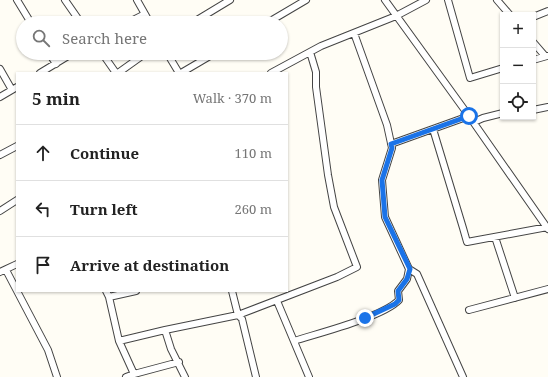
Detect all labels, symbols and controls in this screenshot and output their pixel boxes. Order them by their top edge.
map controls [500,12,536,120]
button: + [500,12,536,48]
search box [16,16,288,60]
icon: search [30,27,52,49]
text: Search here [62,28,147,48]
button: − [500,48,536,84]
button: locate [500,84,536,120]
text: 5 min [32,87,80,110]
text: Walk · 370 m [193,89,272,107]
route start [460,107,478,125]
icon: ahead [32,142,54,164]
text: Continue [70,143,139,163]
text: 110 m [235,144,272,162]
icon: left [32,198,54,220]
text: Turn left [70,199,138,219]
text: 260 m [235,200,272,218]
icon: arrive [32,254,54,276]
text: Arrive at destination [70,255,229,275]
route end [356,309,374,327]

